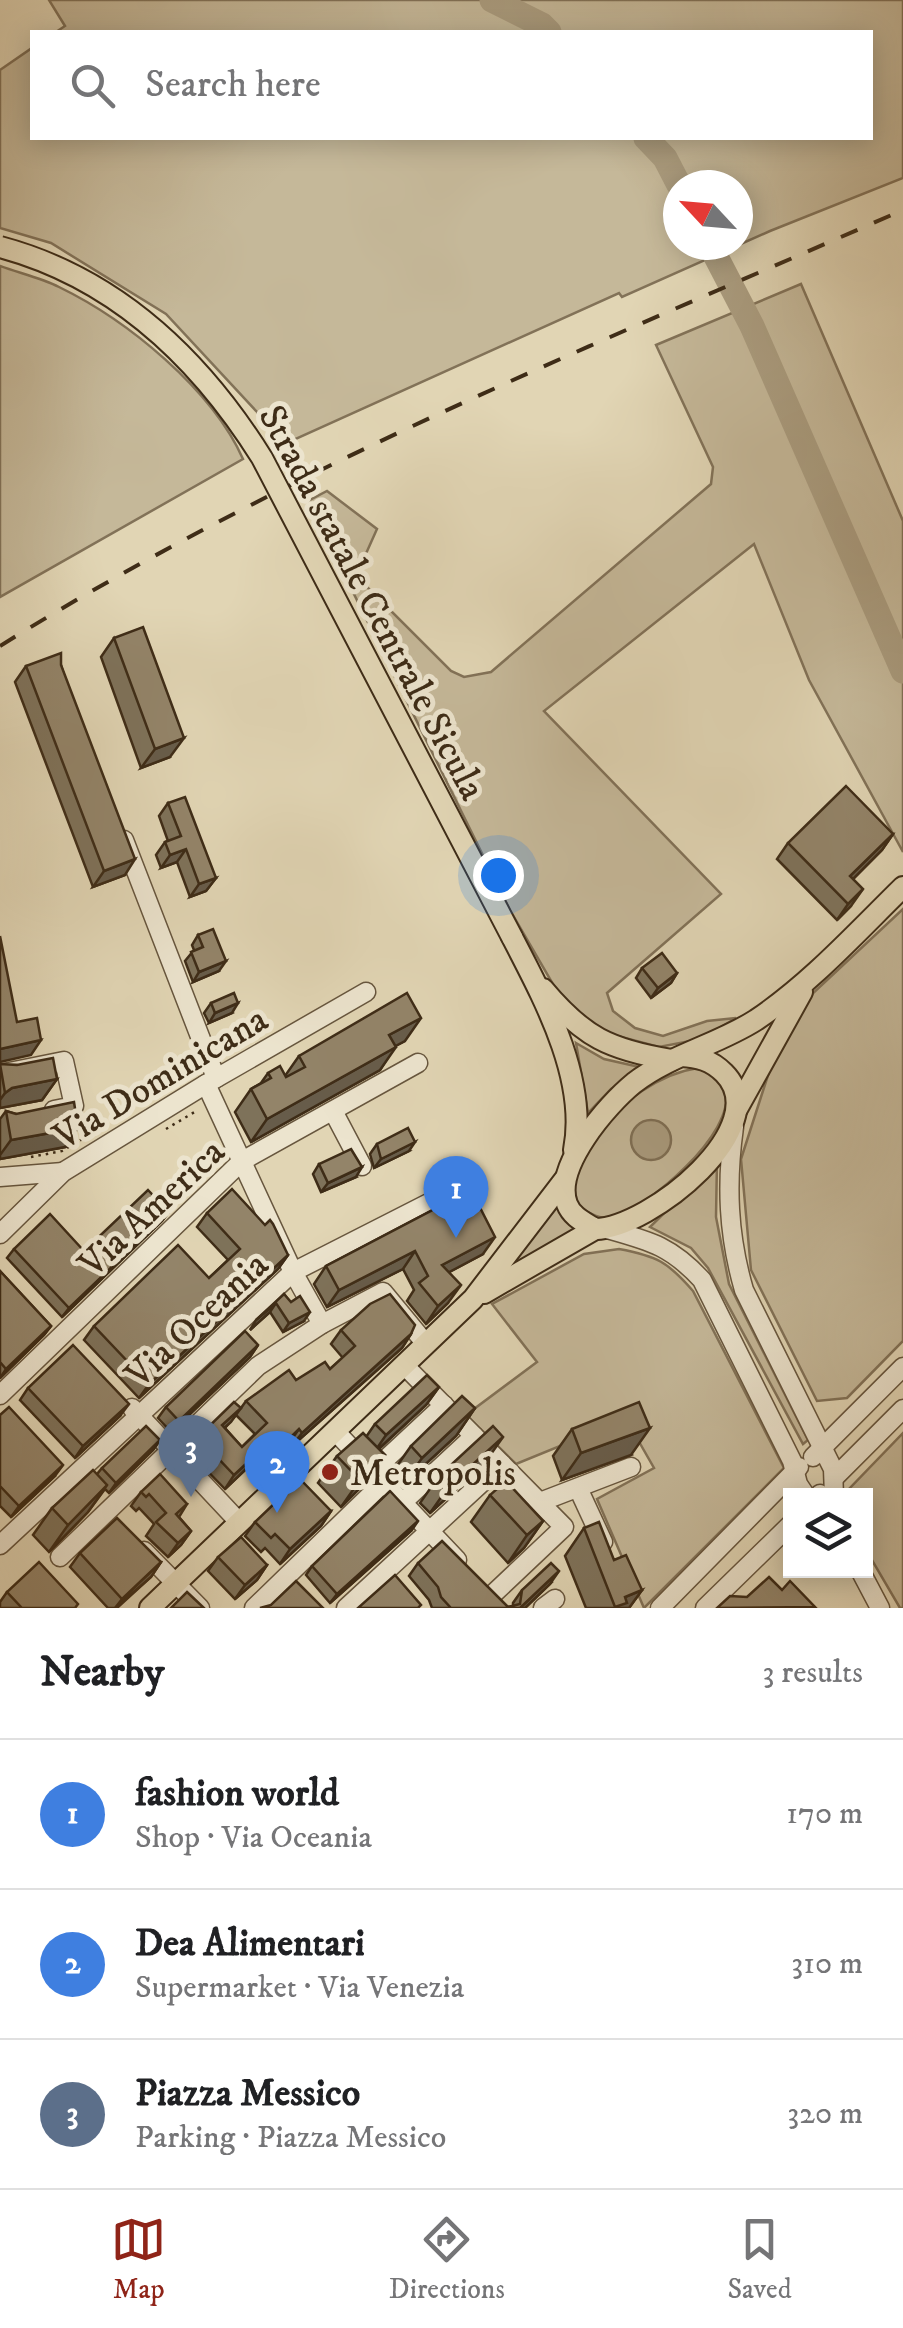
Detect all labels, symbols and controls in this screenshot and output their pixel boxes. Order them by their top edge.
search box [30,30,873,140]
icon: search [65,58,120,113]
text: Search here [145,61,321,109]
north arrow [663,170,753,260]
street label: Strada statale Centrale Sicula [247,397,496,809]
your location [473,850,524,901]
street label: Via Dominicana [44,996,277,1162]
street label: Via America [68,1129,236,1289]
pin: 1 [424,1156,488,1238]
street label: Via Oceania [115,1242,279,1400]
pin: 3 [158,1414,224,1497]
pin: 2 [244,1430,310,1513]
place label: Metropolis [350,1450,516,1498]
marker: Metropolis [319,1461,341,1483]
map controls [783,1488,873,1578]
button: layers [783,1488,873,1578]
text: Nearby [40,1647,164,1699]
text: 3 results [762,1653,863,1693]
text: fashion world [135,1770,339,1818]
text: 1 [67,1794,78,1834]
text: 170 m [786,1794,863,1834]
text: Shop · Via Oceania [135,1818,372,1858]
text: Dea Alimentari [135,1920,365,1968]
text: 2 [65,1944,80,1984]
text: 310 m [791,1944,863,1984]
text: Supermarket · Via Venezia [135,1968,464,2008]
text: Piazza Messico [135,2070,360,2118]
text: 3 [67,2094,78,2134]
text: 320 m [787,2094,863,2134]
text: Parking · Piazza Messico [135,2118,446,2158]
tab: Map [111,2212,166,2307]
tab: Directions [389,2212,505,2307]
tab: Saved [727,2212,792,2307]

